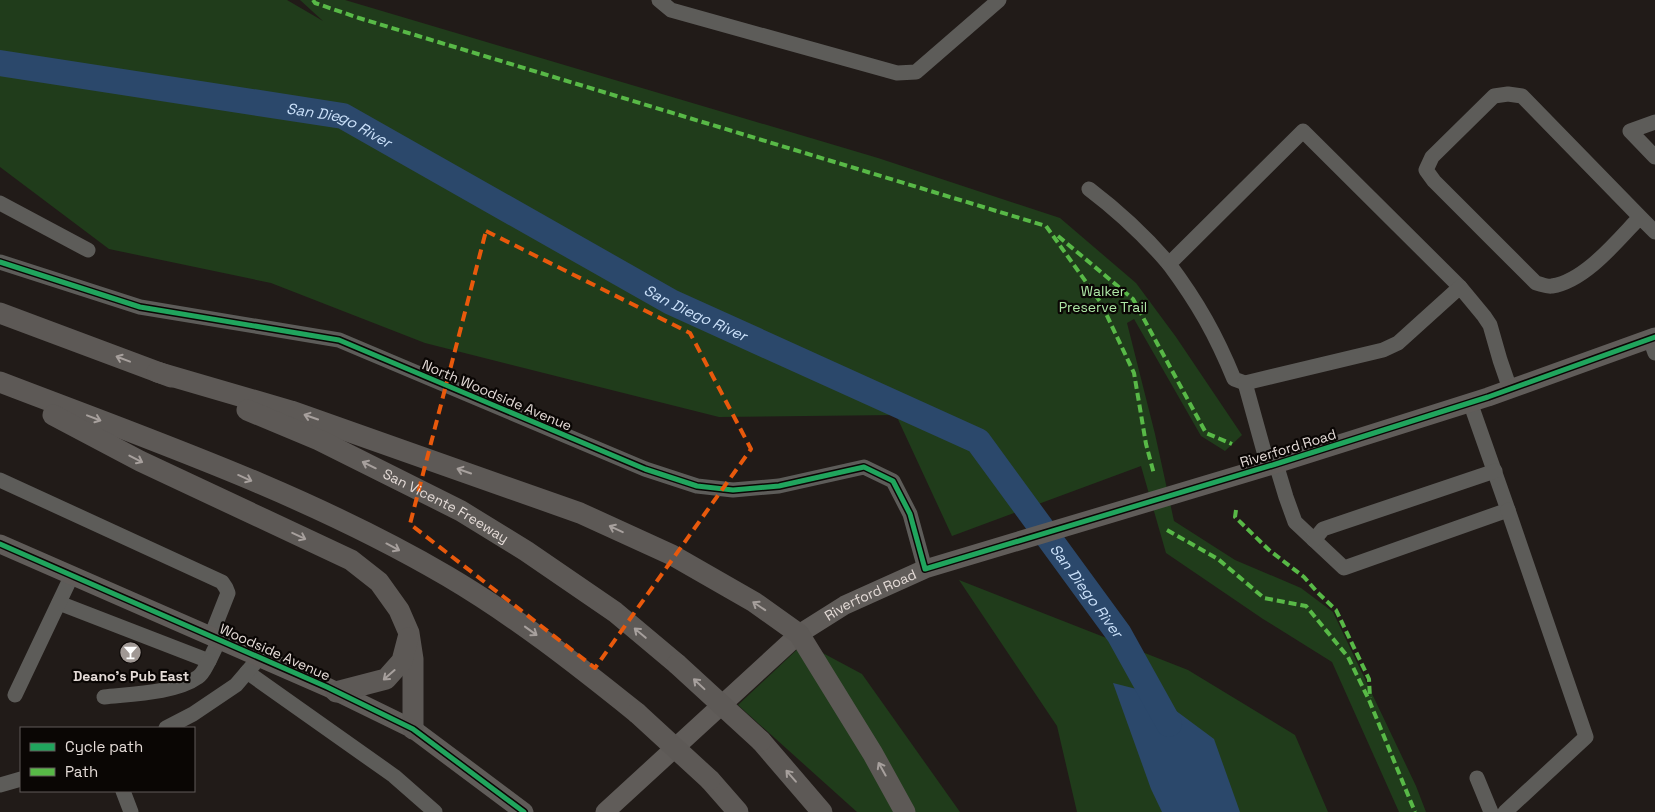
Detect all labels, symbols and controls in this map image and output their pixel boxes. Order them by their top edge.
water label: San Diego River [285,98,397,152]
water label: San Diego River [641,279,751,345]
park label: Walker Preserve Trail [1059,282,1147,316]
one-way arrow [116,354,131,363]
street label: North Woodside Avenue [419,355,575,435]
one-way arrow [303,412,319,422]
one-way arrow [87,415,102,424]
street label: Riverford Road [1238,425,1338,471]
one-way arrow [128,455,143,464]
one-way arrow [362,459,377,469]
street label: San Vicente Freeway [380,464,512,547]
one-way arrow [457,466,472,475]
one-way arrow [238,475,253,484]
one-way arrow [609,524,624,533]
one-way arrow [291,531,306,541]
water label: San Diego River [1046,540,1128,642]
one-way arrow [385,542,400,552]
street label: Riverford Road [821,565,919,625]
one-way arrow [752,601,766,611]
street label: Woodside Avenue [217,620,333,684]
one-way arrow [524,626,538,636]
one-way arrow [634,627,647,638]
bar icon: Deano's Pub East [119,641,143,665]
place label: Deano's Pub East [73,667,189,685]
one-way arrow [382,669,395,680]
one-way arrow [693,678,705,690]
legend [20,727,195,792]
text: Cycle path [65,737,143,756]
text: Path [65,762,98,781]
one-way arrow [876,763,886,777]
one-way arrow [785,770,797,783]

